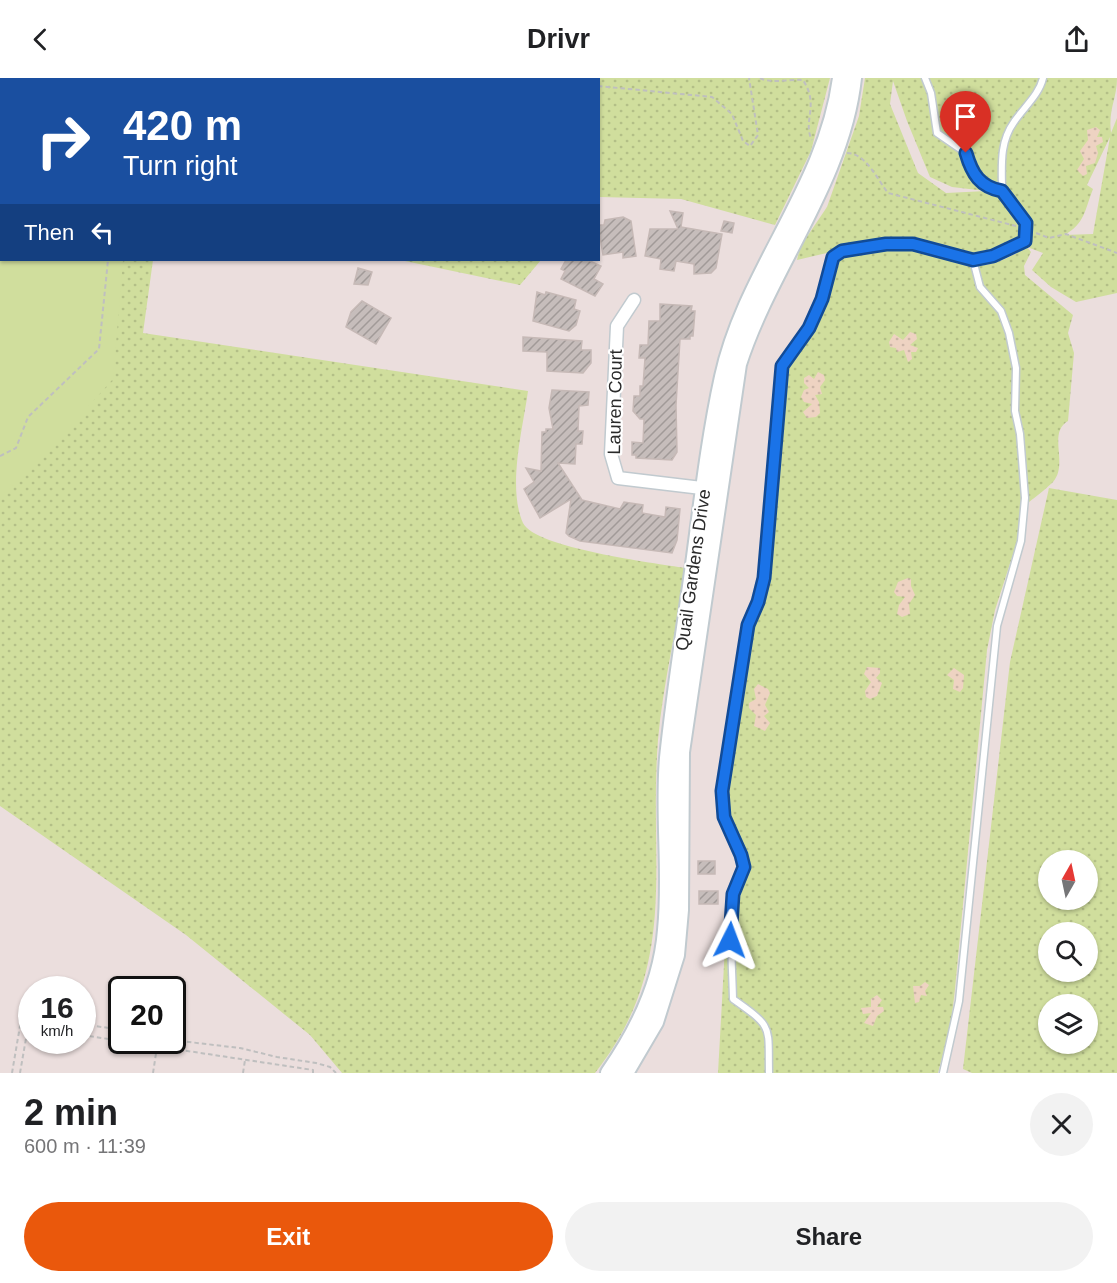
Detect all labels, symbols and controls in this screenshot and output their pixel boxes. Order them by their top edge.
icon: back [24,23,57,56]
icon: share [1060,23,1093,56]
text: Drivr [527,24,590,54]
pin [940,91,991,153]
icon: arrive [949,100,982,133]
icon: right [24,102,102,180]
text: 420 m [123,102,242,149]
text: Turn right [123,151,238,181]
icon: left [86,216,119,249]
text: Then [24,220,74,245]
street label: Lauren Court [604,349,626,455]
street label: Quail Gardens Drive [672,488,714,652]
north arrow [1038,850,1098,910]
map controls [1038,850,1098,1054]
position arrow [698,908,762,972]
button: search [1038,922,1098,982]
speed limit sign: 20 [108,976,186,1054]
text: 16 [40,991,74,1024]
button: layers [1038,994,1098,1054]
text: km/h [41,1022,73,1039]
text: 2 min [24,1092,118,1133]
button: close [1030,1093,1093,1156]
text: 600 m · 11:39 [24,1135,146,1157]
button: Exit [24,1202,553,1271]
button: Share [565,1202,1093,1271]

